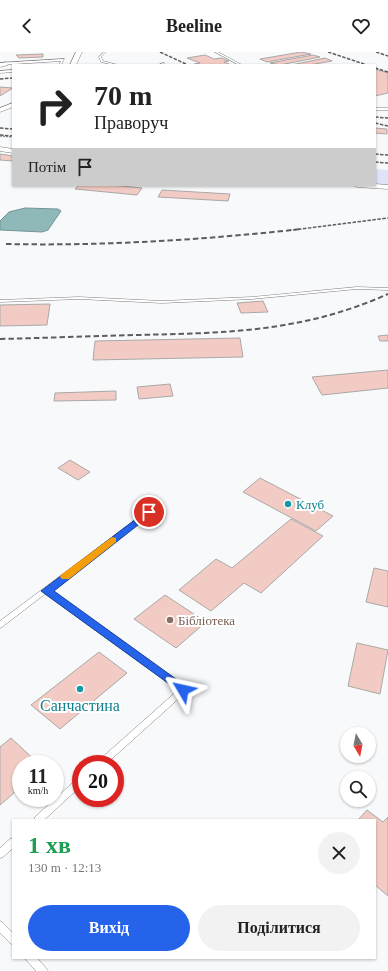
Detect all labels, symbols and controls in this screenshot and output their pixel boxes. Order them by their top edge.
icon: back [16,15,38,37]
icon: heart [350,15,372,37]
text: Beeline [166,16,222,36]
icon: right [28,80,80,132]
text: 70 m [94,80,152,111]
text: Праворуч [94,113,168,133]
icon: arrive [74,156,96,178]
text: Потім [28,159,66,175]
pin [132,495,166,529]
place label: Клуб [296,497,324,512]
marker: Клуб [283,499,293,509]
icon: arrive [138,501,160,523]
place label: Бібліотека [178,613,235,628]
marker: Бібліотека [165,615,175,625]
position arrow [162,669,204,711]
marker: Санчастина [75,684,85,694]
place label: Санчастина [40,697,120,714]
north arrow [340,727,376,763]
map controls [340,727,376,807]
speed limit sign: 20 [72,755,124,807]
text: 11 [29,765,47,787]
button: search [340,771,376,807]
text: km/h [28,785,48,796]
text: 1 хв [28,832,71,858]
button: close [318,832,360,874]
text: 130 m · 12:13 [28,860,101,875]
button: Вихід [28,905,190,951]
button: Поділитися [198,905,360,951]

